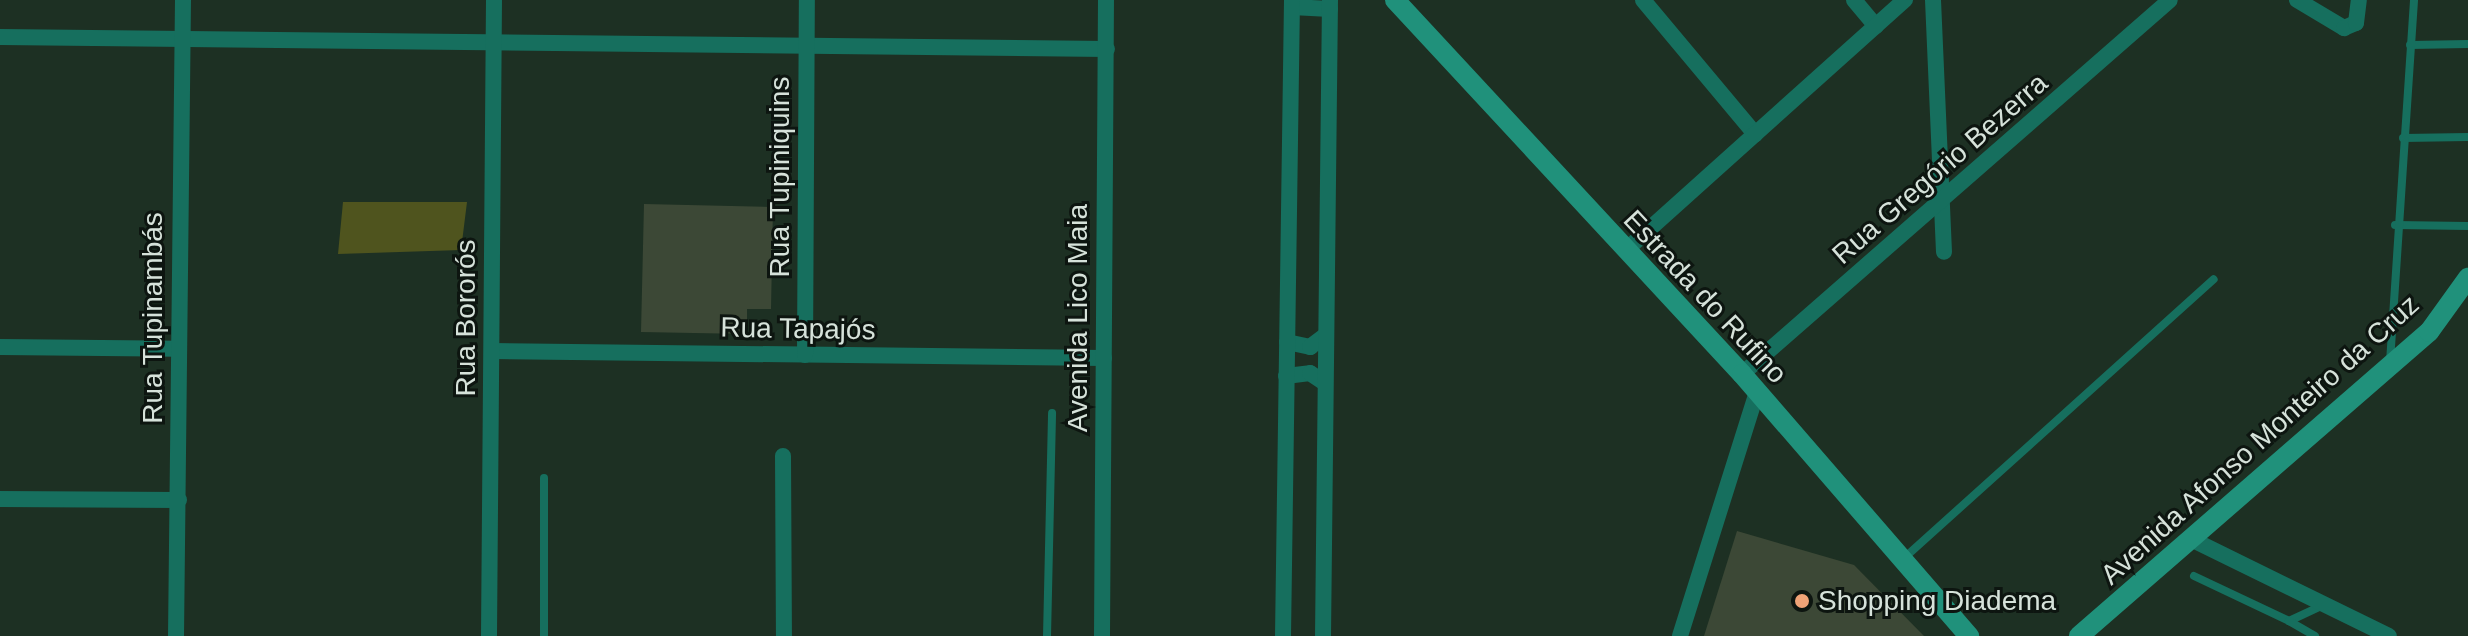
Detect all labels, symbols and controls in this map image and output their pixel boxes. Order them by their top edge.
street label: Rua Gregório Bezerra [1826,66,2054,272]
street label: Rua Tupiniquins [763,76,797,278]
street label: Avenida Lico Maia [1061,204,1095,432]
street label: Estrada do Rufino [1616,204,1794,390]
street label: Rua Tupinambás [136,212,170,424]
street label: Rua Bororós [449,239,483,397]
street label: Avenida Afonso Monteiro da Cruz [2093,288,2427,592]
street label: Rua Tapajós [720,311,876,347]
place label: Shopping Diadema [1818,584,2056,618]
marker: Shopping Diadema [1793,592,1811,610]

